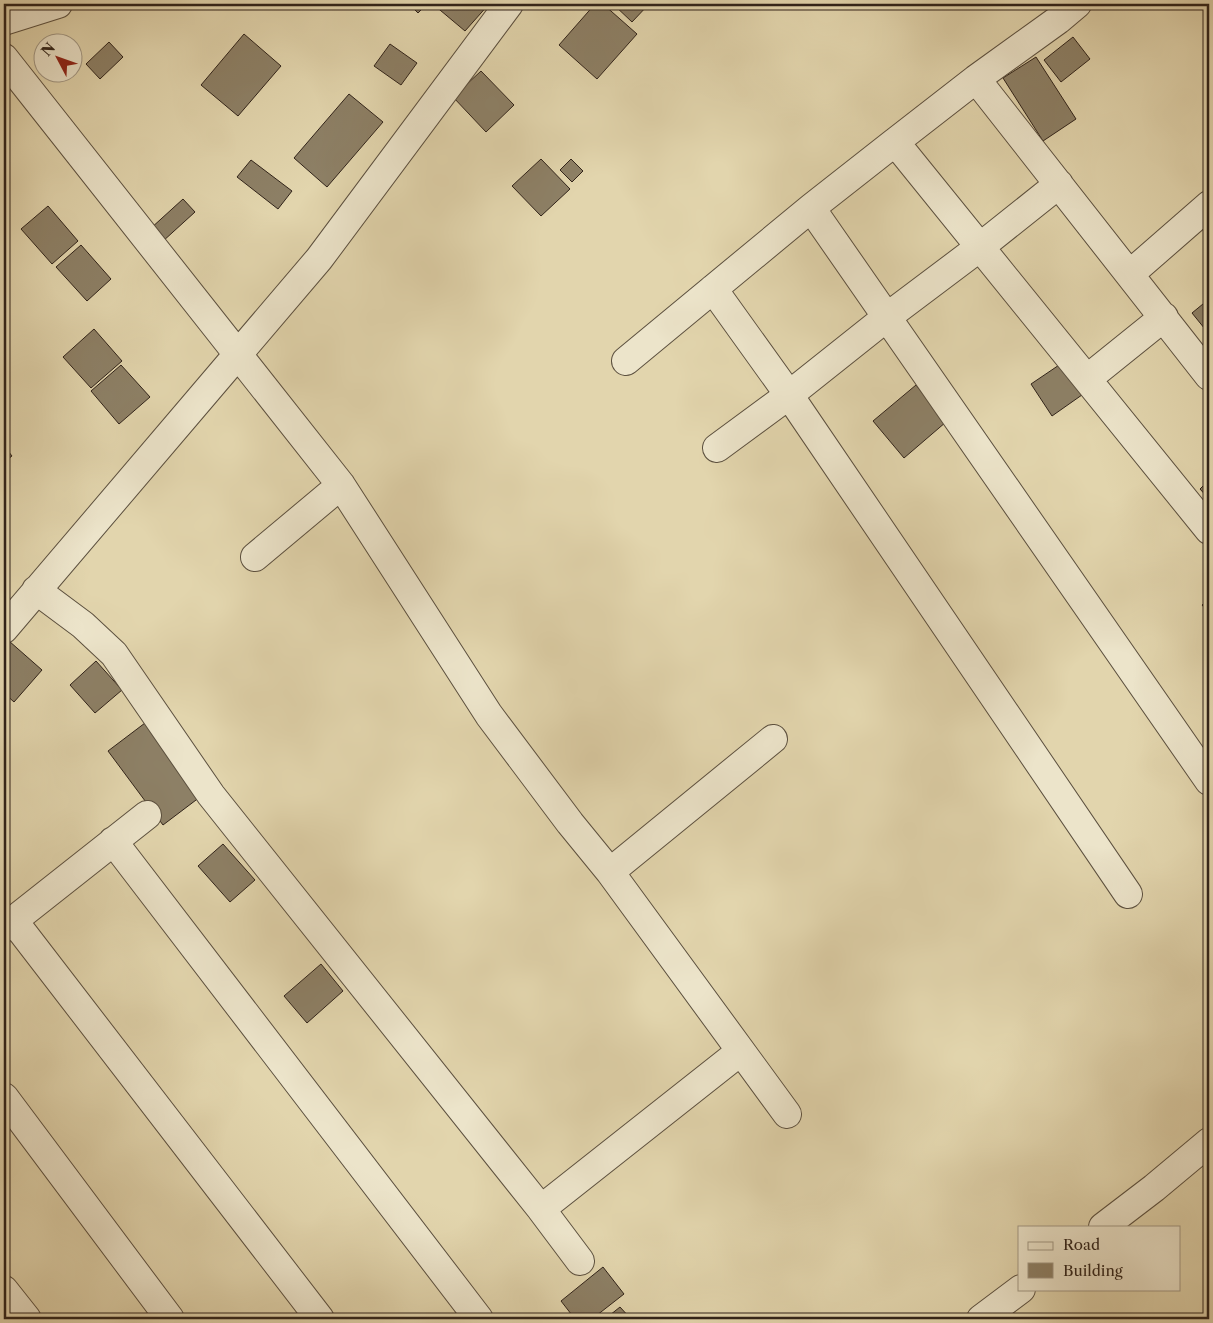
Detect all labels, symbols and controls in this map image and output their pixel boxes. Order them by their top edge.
north arrow [32,32,82,82]
text: N [37,39,59,60]
legend [1018,1226,1180,1290]
text: Road [1063,1235,1100,1254]
text: Building [1063,1261,1123,1280]

